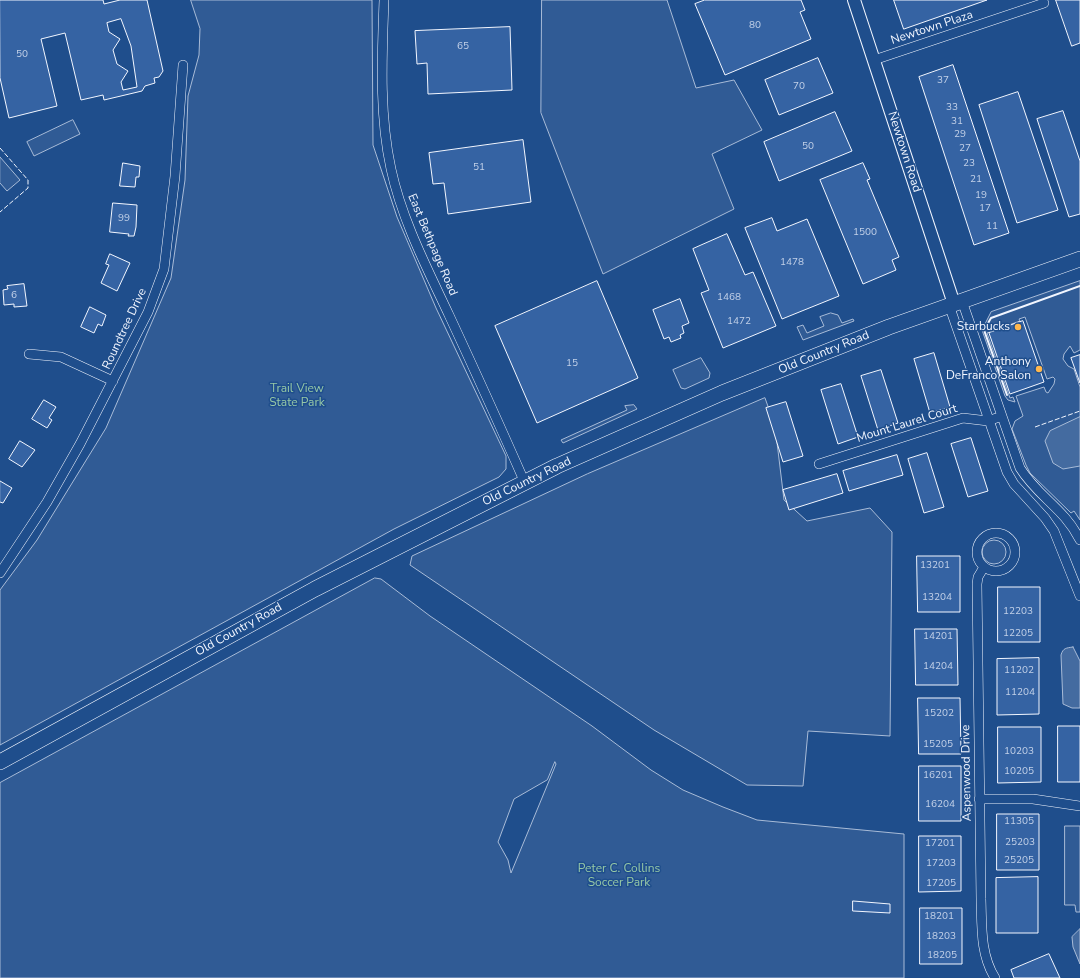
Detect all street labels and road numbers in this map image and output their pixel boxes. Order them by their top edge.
street label: Newtown Plaza [889,8,975,48]
street label: Newtown Road [884,110,924,194]
street label: East Bethpage Road [404,192,460,298]
street label: Roundtree Drive [100,286,150,372]
street label: Old Country Road [776,328,872,378]
street label: Mount Laurel Court [855,402,959,446]
street label: Old Country Road [480,454,574,510]
street label: Old Country Road [193,600,285,660]
street label: Aspenwood Drive [959,725,975,821]

